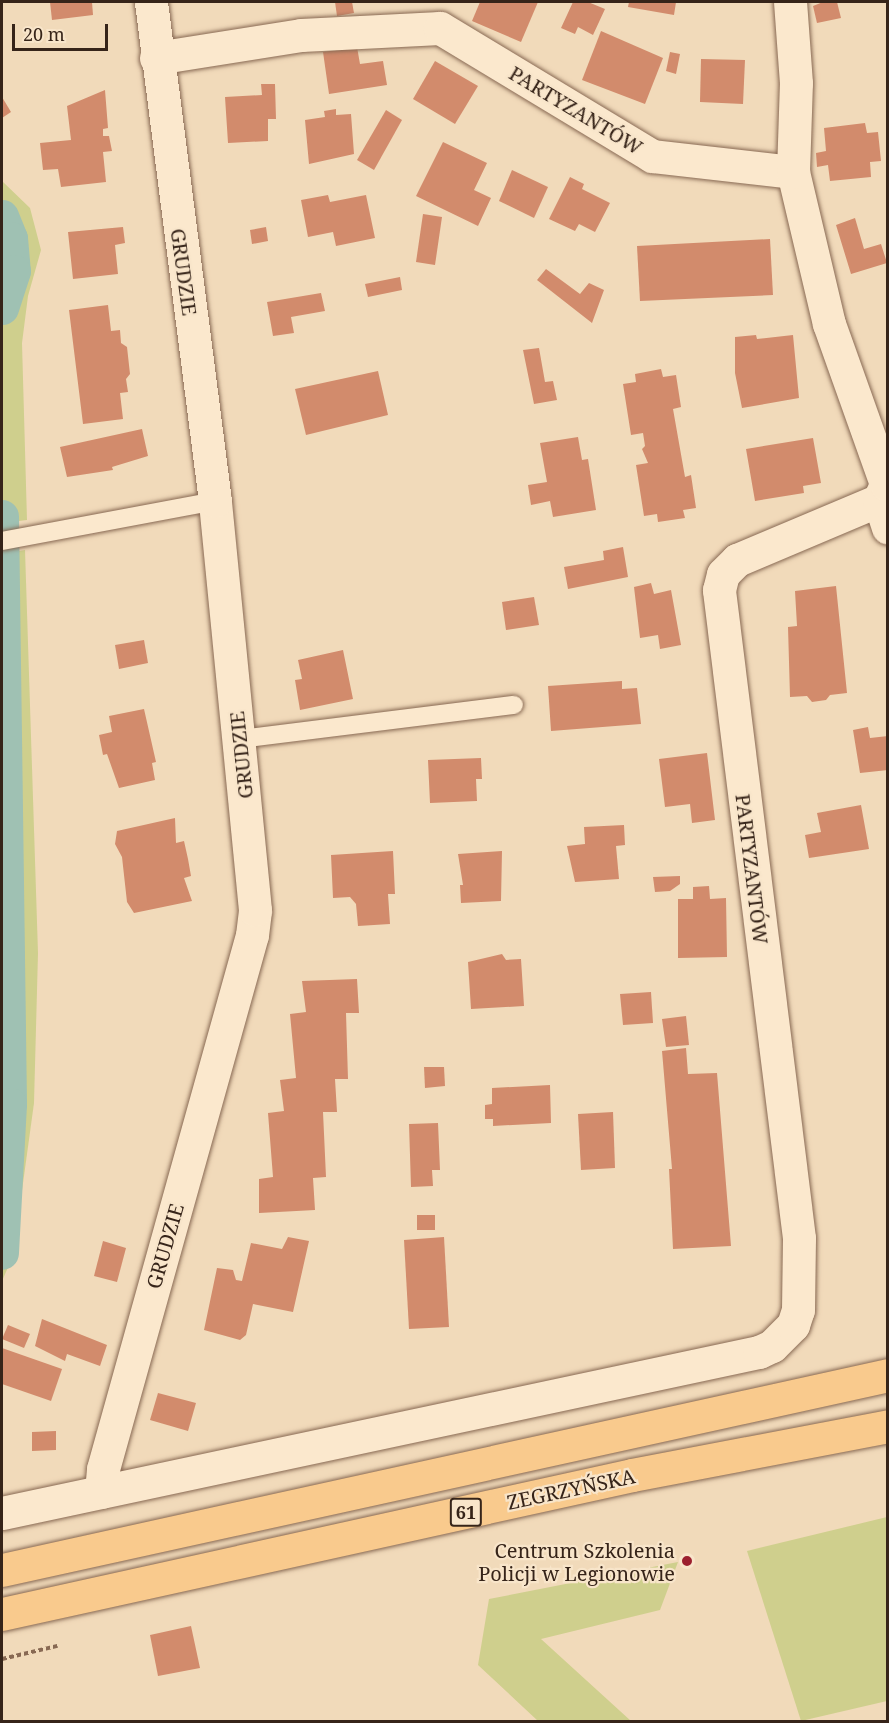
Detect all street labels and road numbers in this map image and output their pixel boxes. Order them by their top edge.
street label: PARTYZANTÓW [505,61,647,159]
street label: GRUDZIE [166,227,202,317]
street label: GRUDZIE [224,710,258,800]
street label: PARTYZANTÓW [731,793,773,945]
street label: GRUDZIE [141,1201,189,1291]
street label: ZEGRZYŃSKA [505,1464,637,1514]
road number: 61 [450,1497,482,1527]

